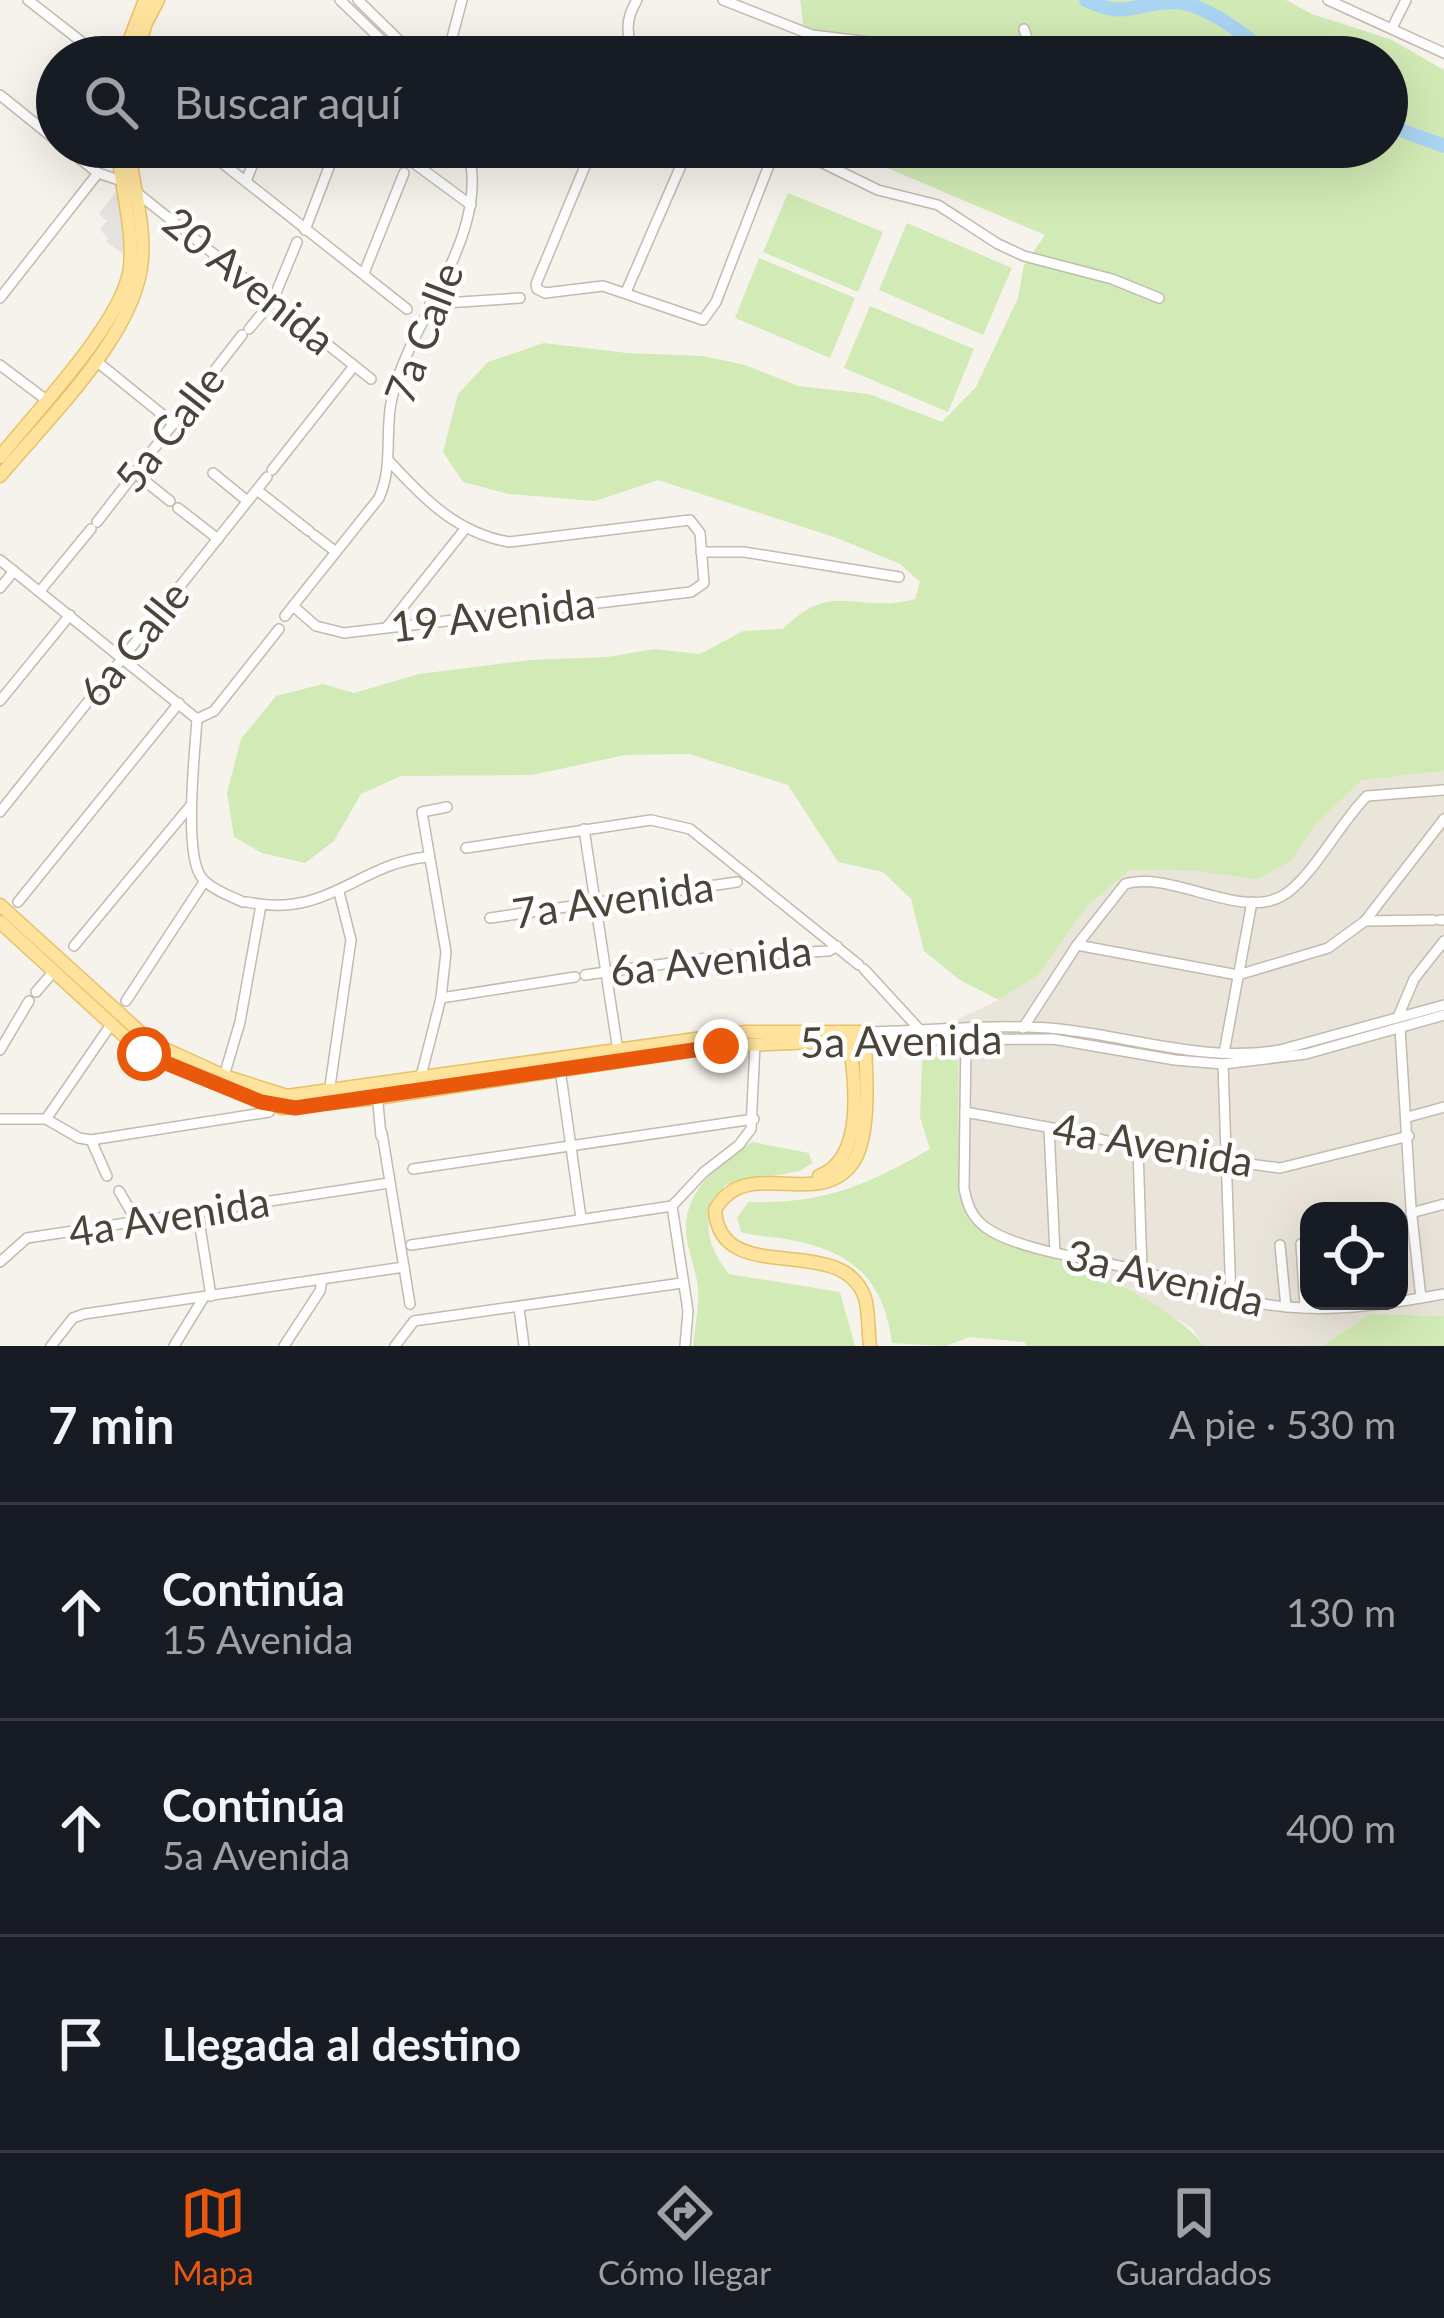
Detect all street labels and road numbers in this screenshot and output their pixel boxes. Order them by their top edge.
street label: 20 Avenida [154,196,345,364]
street label: 7a Calle [373,255,473,410]
street label: 5a Calle [104,355,234,502]
street label: 6a Calle [68,571,199,716]
street label: 19 Avenida [388,577,598,651]
street label: 7a Avenida [509,860,717,938]
street label: 6a Avenida [608,925,814,995]
street label: 5a Avenida [799,1013,1003,1067]
street label: 4a Avenida [1049,1102,1257,1186]
street label: 4a Avenida [65,1175,273,1257]
street label: 3a Avenida [1061,1228,1270,1326]

